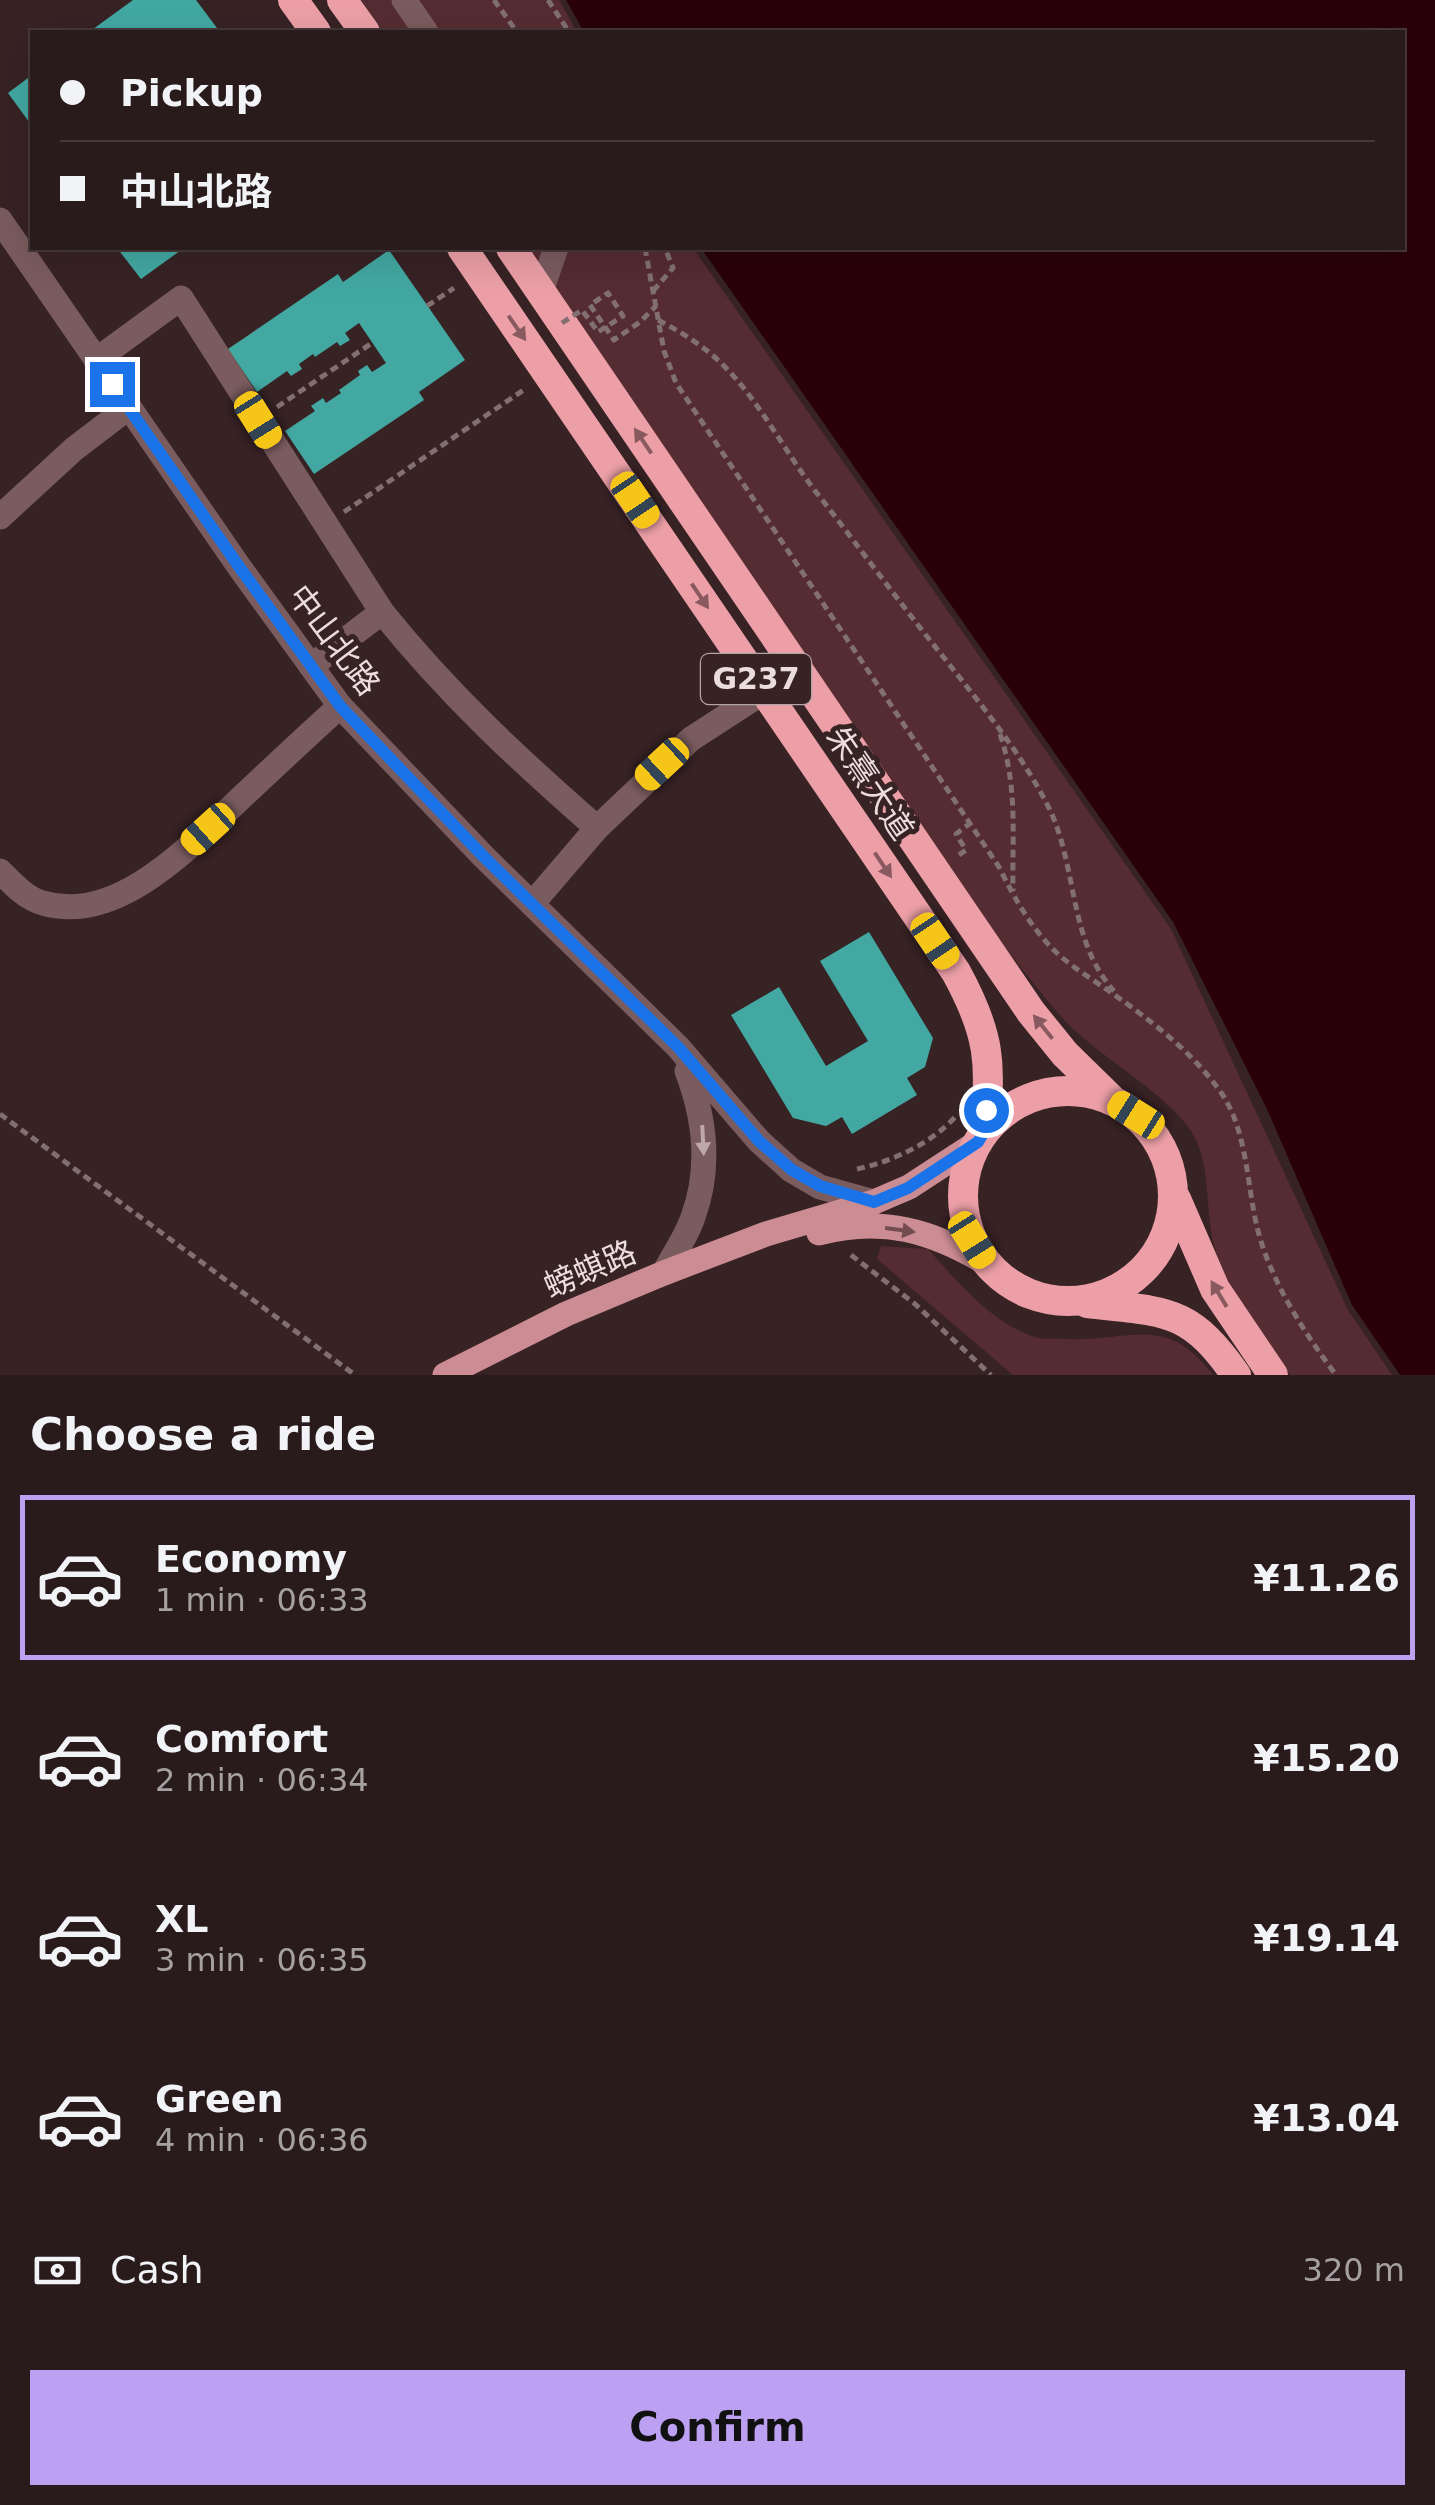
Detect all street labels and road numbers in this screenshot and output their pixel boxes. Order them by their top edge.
street label: 中山北路 [280,577,388,703]
road number: G237 [701,654,811,704]
street label: 朱熹大道 [818,719,922,847]
street label: 螃蜞路 [538,1233,642,1305]

